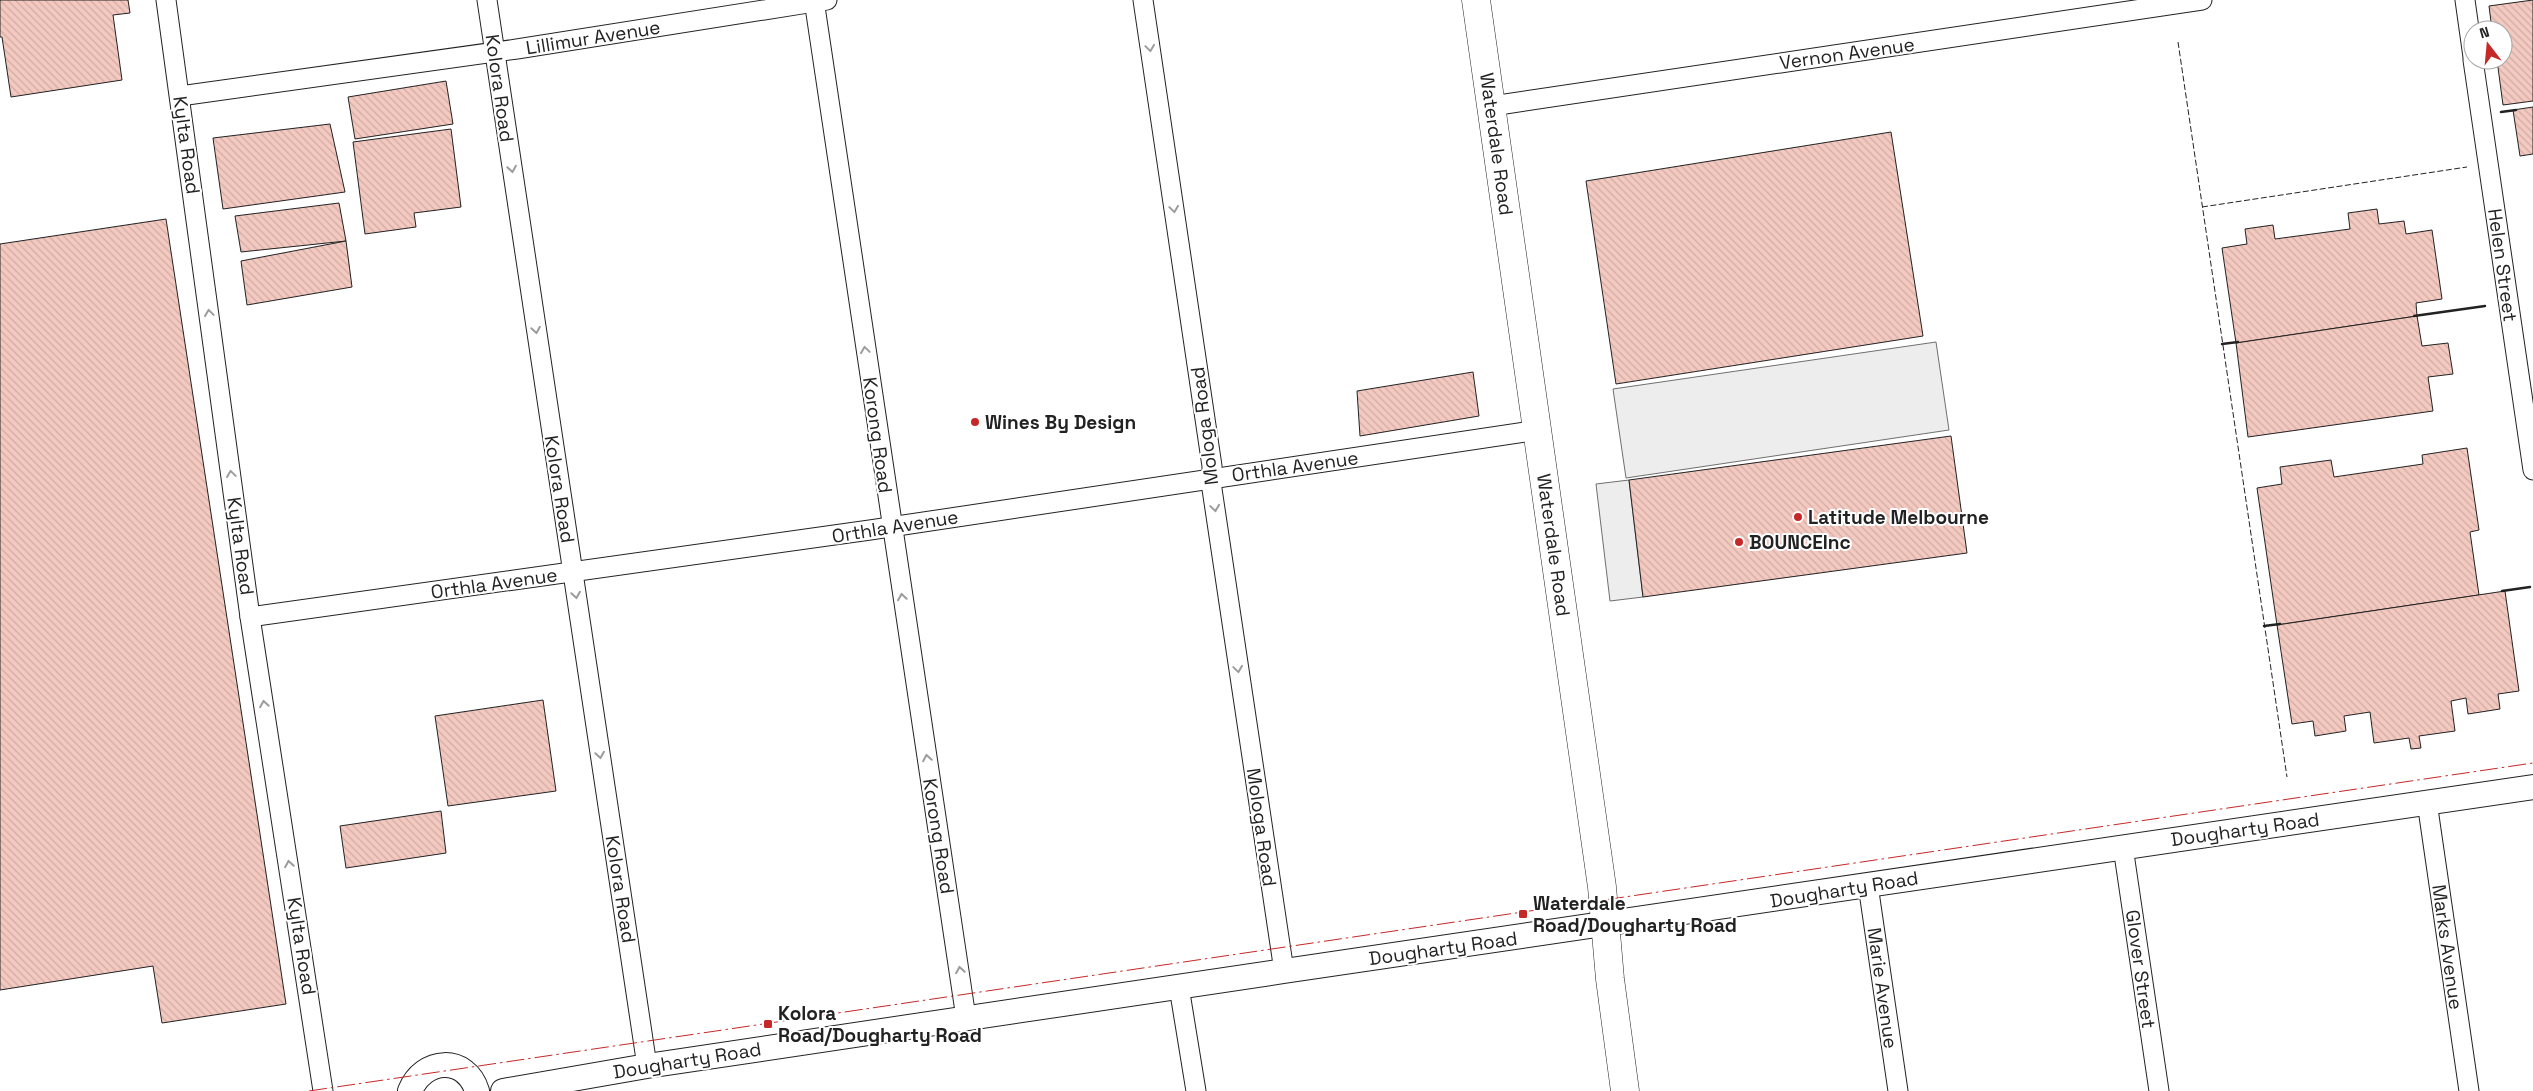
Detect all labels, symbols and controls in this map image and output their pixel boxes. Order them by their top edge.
street label: Lillimur Avenue [524,15,662,60]
north arrow [2463,20,2513,70]
text: N [2477,23,2491,42]
street label: Vernon Avenue [1778,32,1916,75]
street label: Kolora Road [480,33,519,144]
one-way arrow [1144,45,1155,53]
street label: Waterdale Road [1474,71,1519,217]
street label: Kylta Road [167,94,206,196]
one-way arrow [506,165,516,174]
one-way arrow [1168,205,1178,213]
street label: Helen Street [2482,207,2523,323]
one-way arrow [204,308,215,316]
one-way arrow [530,326,541,334]
one-way arrow [861,345,871,354]
street label: Mologa Road [1185,365,1224,487]
street label: Korong Road [857,375,898,495]
place label: Wines By Design [985,410,1136,435]
marker: Wines By Design [969,416,981,428]
street label: Kolora Road [539,433,580,545]
street label: Orthla Avenue [1230,445,1360,488]
one-way arrow [226,469,237,477]
street label: Waterdale Road [1531,472,1576,618]
street label: Kylta Road [221,495,260,597]
street label: Orthla Avenue [830,504,960,549]
one-way arrow [1209,504,1219,513]
place label: Latitude Melbourne [1808,505,1989,530]
marker: Latitude Melbourne [1792,511,1804,523]
place label: BOUNCEInc [1749,530,1851,555]
marker: BOUNCEInc [1733,536,1745,548]
street label: Orthla Avenue [429,562,559,605]
one-way arrow [570,591,581,599]
one-way arrow [897,593,908,601]
one-way arrow [1233,665,1243,674]
one-way arrow [259,699,269,708]
one-way arrow [595,751,605,760]
one-way arrow [922,753,932,762]
street label: Mologa Road [1241,766,1282,888]
street label: Korong Road [917,776,960,896]
street label: Dougharty Road [2169,807,2321,852]
street label: Kolora Road [600,833,641,945]
one-way arrow [284,860,295,868]
street label: Dougharty Road [1768,865,1920,914]
street label: Marks Avenue [2426,883,2469,1011]
place label: Waterdale Road/Dougharty Road [1533,891,1737,938]
street label: Kylta Road [281,895,322,997]
marker: Waterdale Road/Dougharty Road [1517,908,1529,920]
street label: Glover Street [2120,908,2161,1030]
street label: Dougharty Road [1367,926,1519,971]
street label: Marie Avenue [1862,926,1903,1050]
one-way arrow [955,966,965,974]
place label: Kolora Road/Dougharty Road [778,1001,982,1048]
marker: Kolora Road/Dougharty Road [762,1018,774,1030]
street label: Dougharty Road [611,1036,763,1085]

